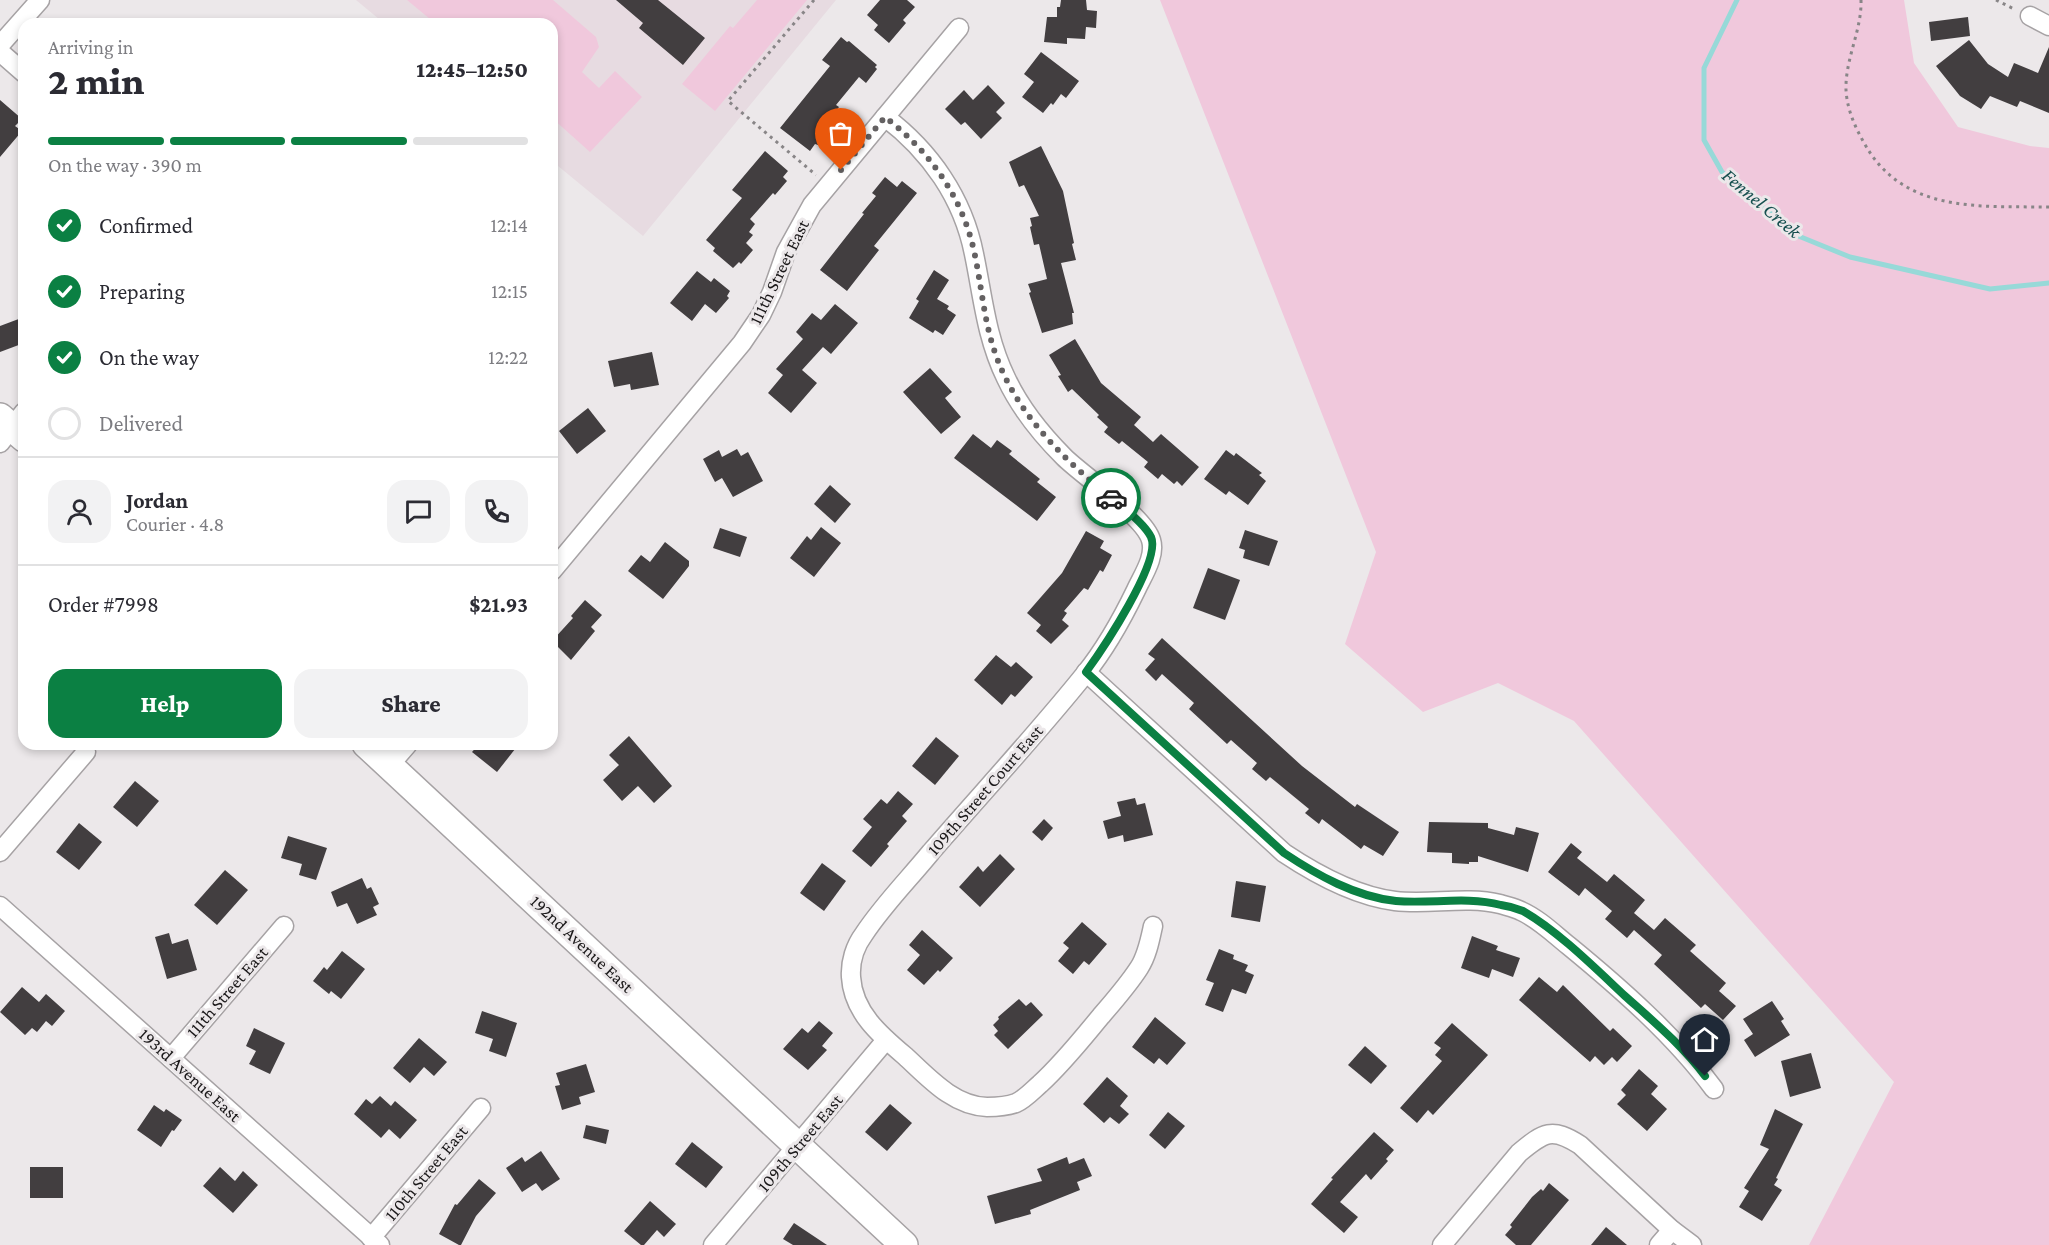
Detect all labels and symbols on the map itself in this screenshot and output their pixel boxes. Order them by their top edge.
pin [815,108,866,170]
water label: Fennel Creek [1718,164,1807,243]
street label: 111th Street East [745,216,813,327]
courier [1081,468,1141,528]
street label: 109th Street Court East [923,720,1048,859]
street label: 192nd Avenue East [526,891,638,998]
street label: 111th Street East [182,942,272,1041]
pin [1679,1014,1730,1076]
street label: 193rd Avenue East [135,1024,246,1127]
street label: 109th Street East [753,1089,847,1196]
street label: 110th Street East [380,1121,472,1225]

